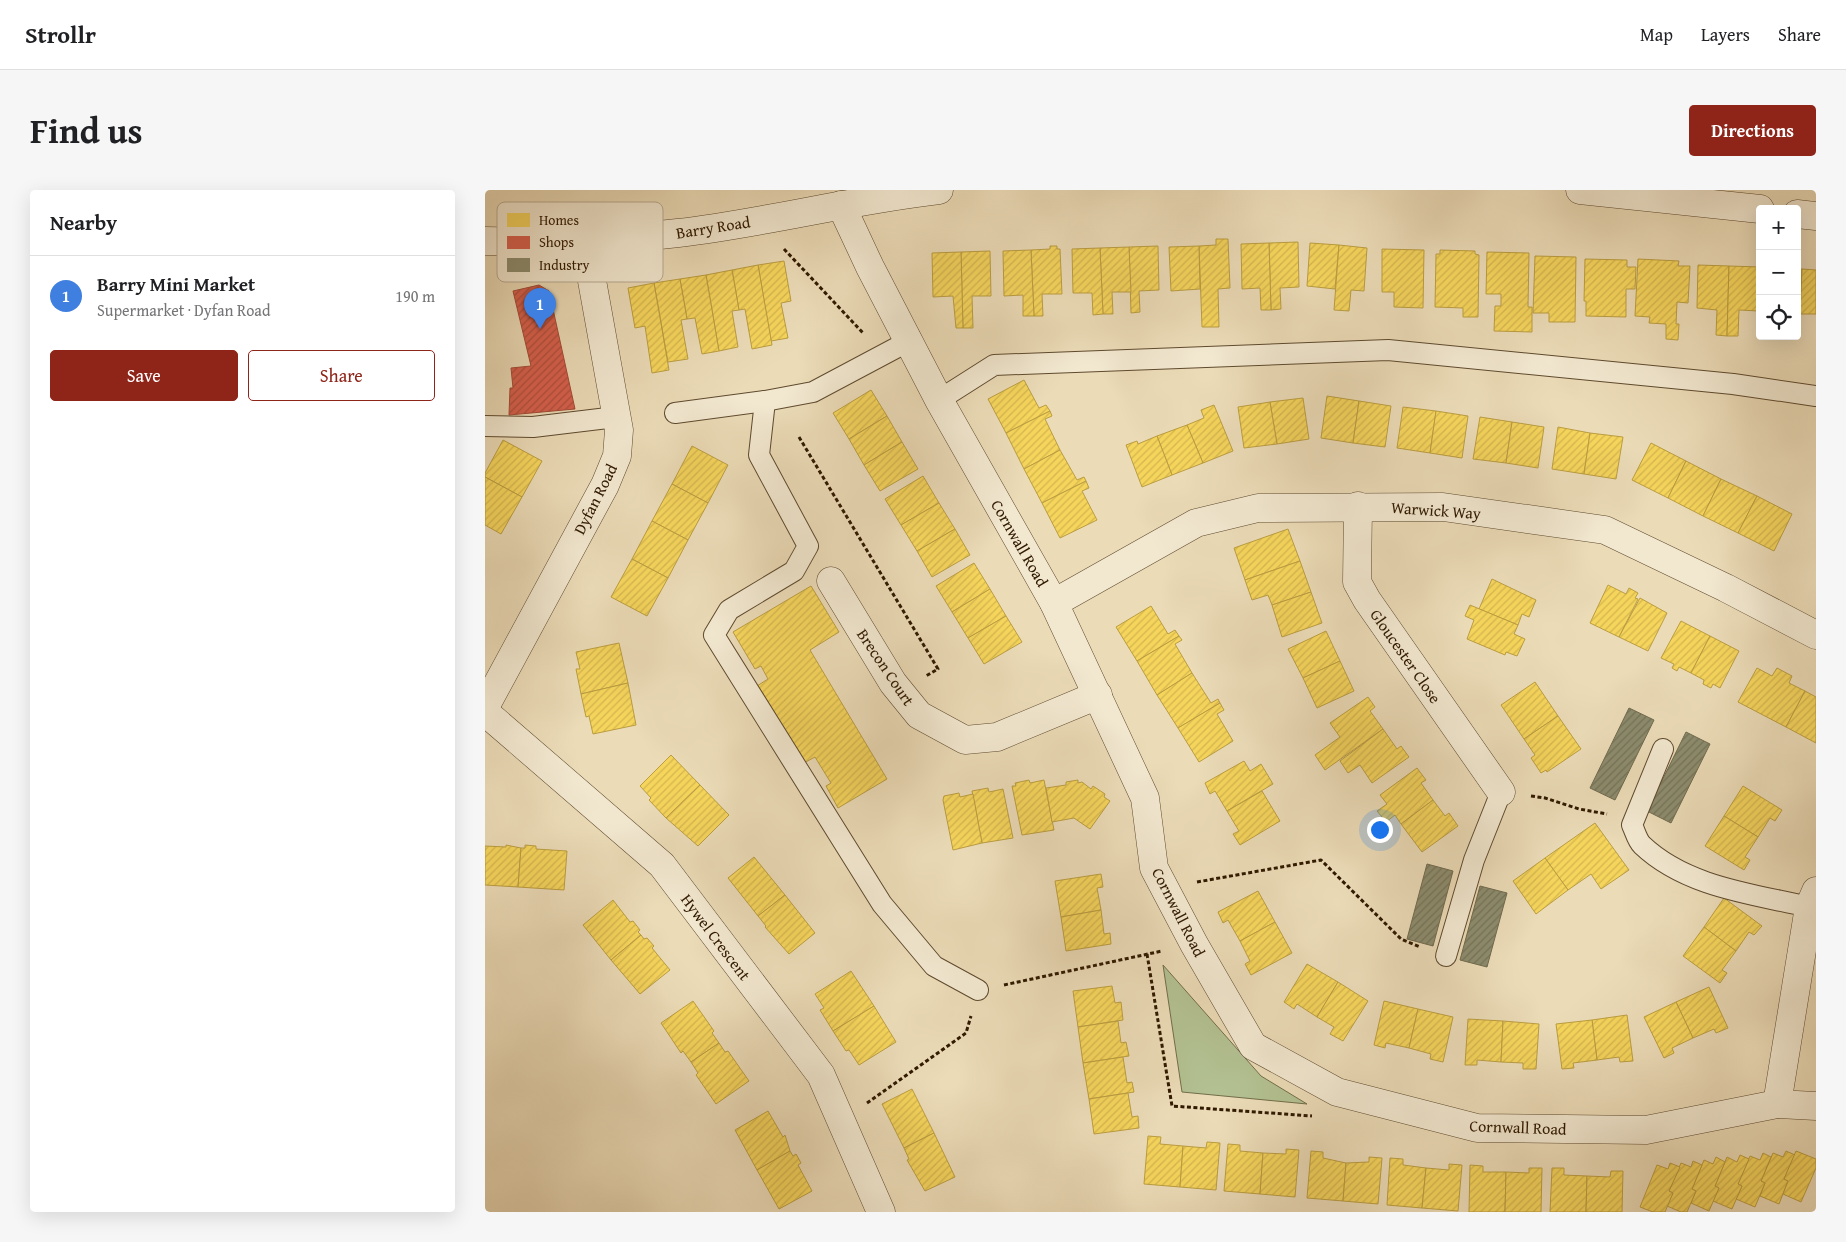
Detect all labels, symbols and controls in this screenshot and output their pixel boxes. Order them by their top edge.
text: Strollr [25,17,96,52]
text: Map [1640,21,1673,48]
text: Layers [1701,21,1750,48]
text: Share [1778,21,1821,48]
text: Find us [30,105,143,156]
button: Directions [1689,105,1816,156]
legend [497,202,663,282]
map controls [1756,205,1801,340]
button: + [1756,205,1801,250]
text: Nearby [50,207,117,238]
street label: Barry Road [674,209,752,245]
text: Homes [539,210,579,230]
text: Shops [539,232,574,252]
button: − [1756,250,1801,295]
text: Industry [539,255,589,275]
text: Barry Mini Market [97,270,255,298]
text: 1 [62,284,70,308]
text: 190 m [395,284,435,308]
pin: 1 [524,288,556,329]
button: locate [1756,295,1801,340]
text: Supermarket · Dyfan Road [97,298,270,322]
button: Save [50,350,238,401]
button: Share [248,350,435,401]
street label: Dyfan Road [567,459,623,538]
street label: Cornwall Road [985,495,1055,591]
street label: Warwick Way [1390,495,1482,525]
street label: Gloucester Close [1365,604,1447,708]
street label: Brecon Court [851,624,921,711]
your location [1367,817,1393,843]
street label: Cornwall Road [1146,863,1212,961]
street label: Hywel Crescent [675,889,757,986]
street label: Cornwall Road [1469,1113,1567,1141]

